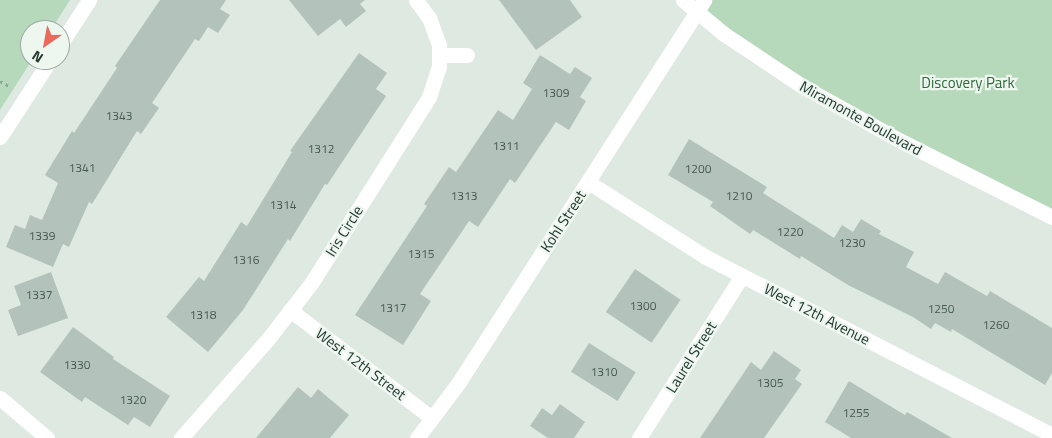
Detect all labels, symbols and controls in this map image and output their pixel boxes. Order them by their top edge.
north arrow [20,20,70,70]
text: N [27,46,47,69]
park label: Discovery Park [921,74,1015,92]
street label: Miramonte Boulevard [797,77,925,159]
house number: 1309 [543,86,569,100]
house number: 1343 [106,109,132,123]
house number: 1311 [493,139,519,153]
house number: 1312 [308,142,334,156]
house number: 1341 [69,161,95,175]
house number: 1200 [685,162,711,176]
street label: Kohl Street [536,187,590,255]
house number: 1313 [451,189,477,203]
house number: 1210 [726,189,752,203]
house number: 1314 [270,198,296,212]
street label: Iris Circle [321,202,367,260]
house number: 1220 [777,225,803,239]
house number: 1339 [29,229,55,243]
house number: 1230 [839,236,865,250]
house number: 1315 [408,247,434,261]
house number: 1316 [233,253,259,267]
street label: West 12th Avenue [761,280,873,348]
house number: 1337 [26,288,52,302]
house number: 1300 [630,299,656,313]
house number: 1317 [380,301,406,315]
house number: 1250 [928,302,954,316]
house number: 1318 [190,308,216,322]
street label: Laurel Street [662,318,720,396]
house number: 1260 [983,318,1009,332]
street label: West 12th Street [312,324,410,404]
house number: 1330 [64,358,90,372]
house number: 1310 [591,365,617,379]
house number: 1305 [757,376,783,390]
house number: 1320 [120,393,146,407]
house number: 1255 [843,406,869,420]

